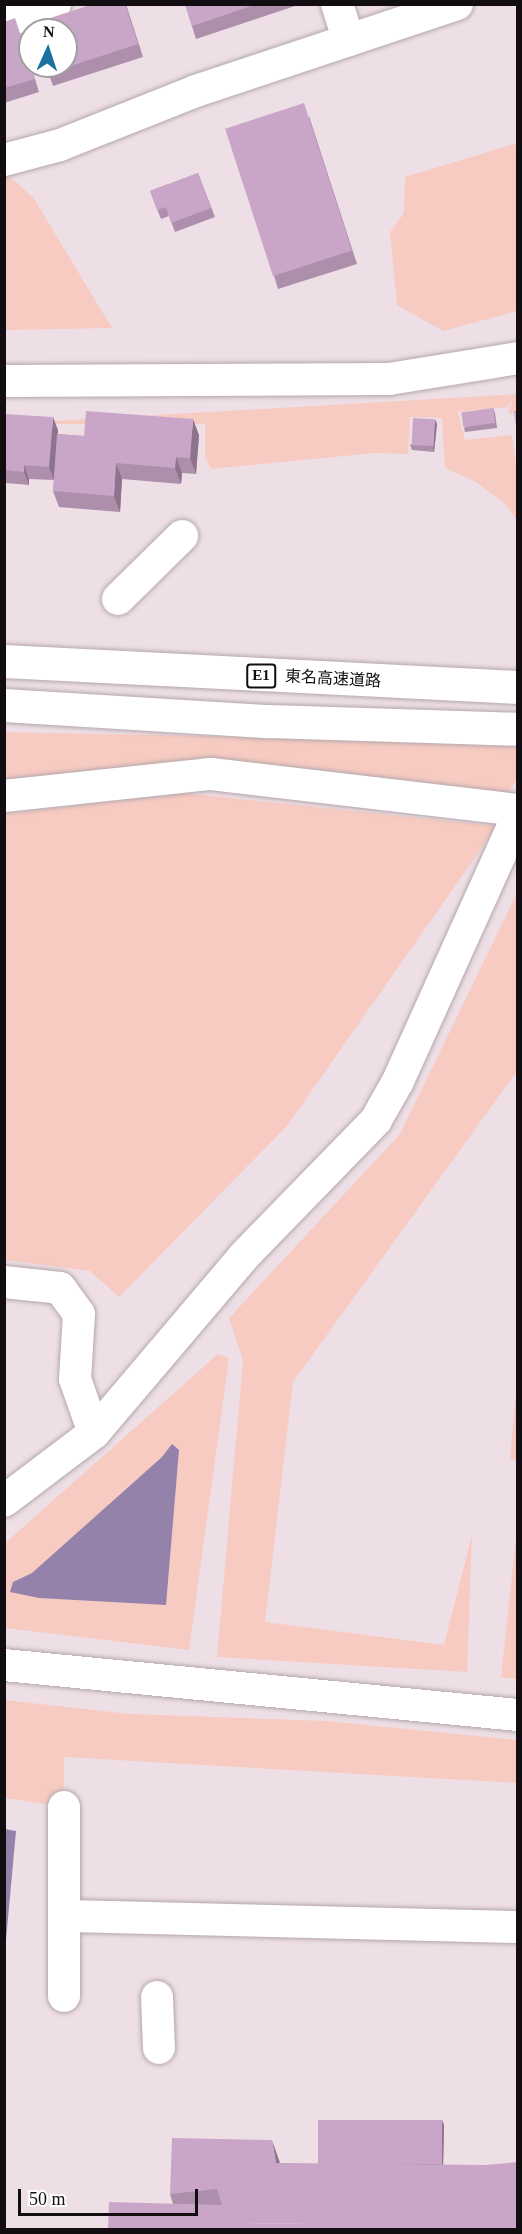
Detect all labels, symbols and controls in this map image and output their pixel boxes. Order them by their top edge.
north arrow [18,18,78,78]
text: N [43,23,55,40]
road number: E1 [246,664,276,688]
street label: 東名高速道路 [285,667,381,691]
scale bar [21,2177,201,2215]
text: 50 m [29,2189,66,2209]

